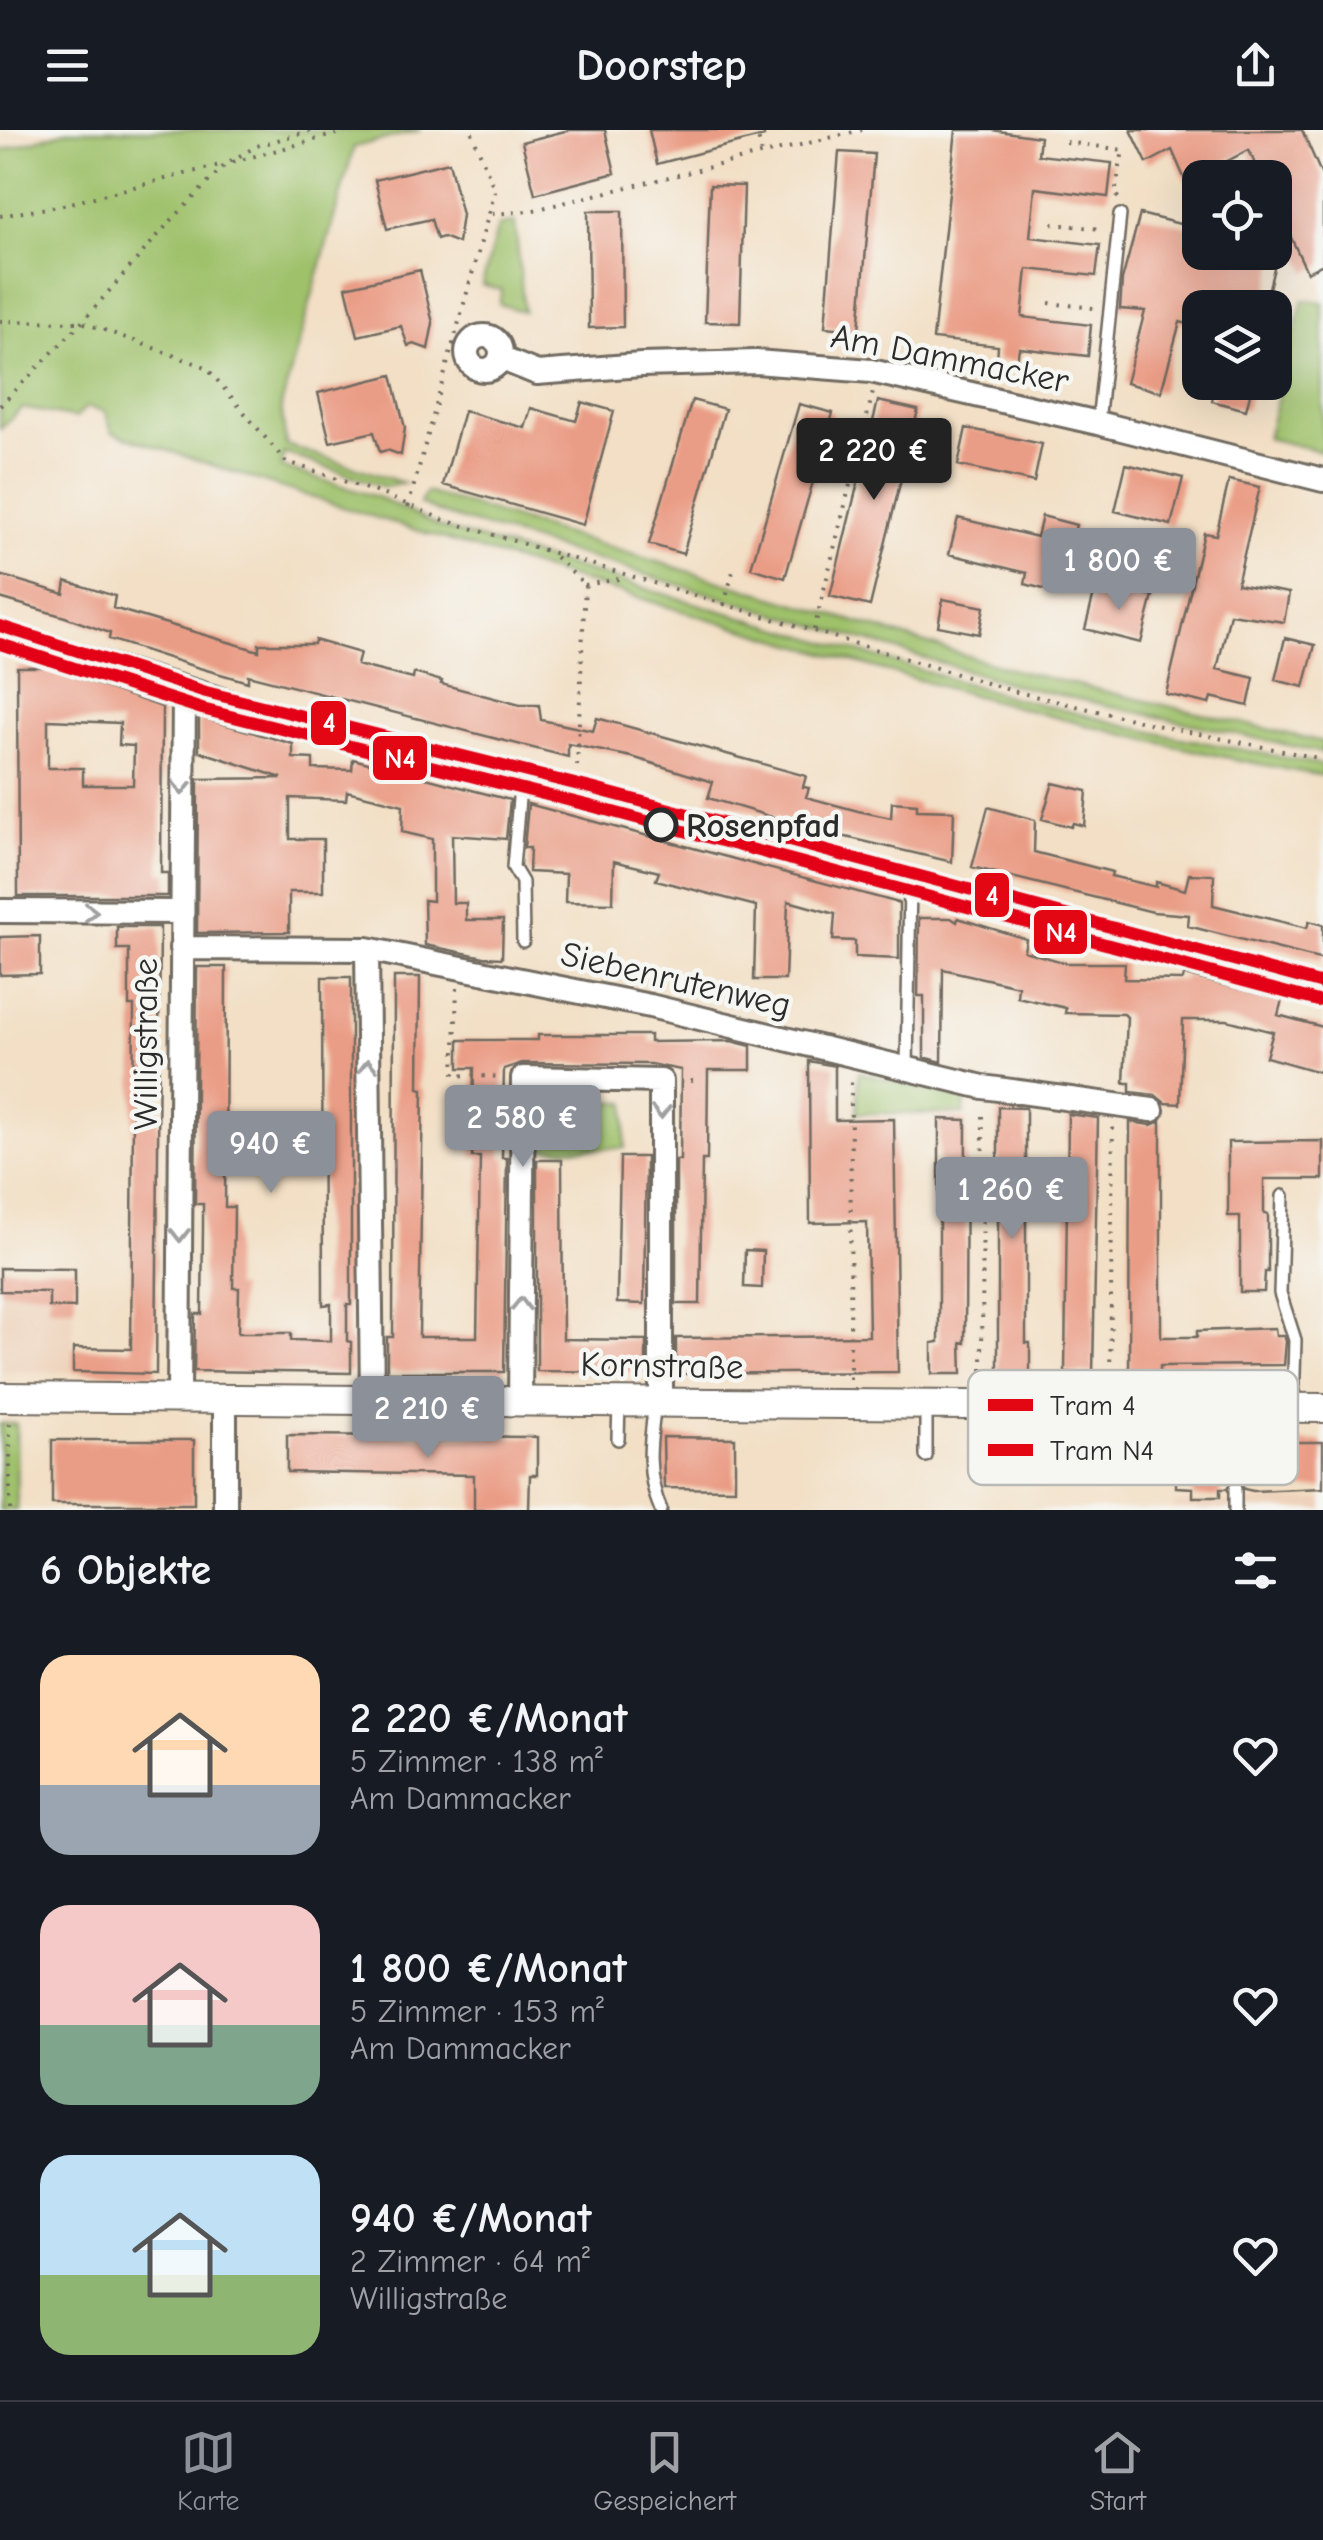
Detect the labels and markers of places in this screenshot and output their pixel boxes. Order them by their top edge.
pin: 2 220 € [782,418,966,503]
pin: 1 800 € [1027,528,1211,613]
place label: Rosenpfad [686,805,840,846]
marker: Rosenpfad [645,809,677,841]
pin: 2 580 € [431,1085,615,1170]
pin: 940 € [201,1111,341,1196]
pin: 1 260 € [920,1157,1104,1242]
pin: 2 210 € [336,1376,520,1461]

